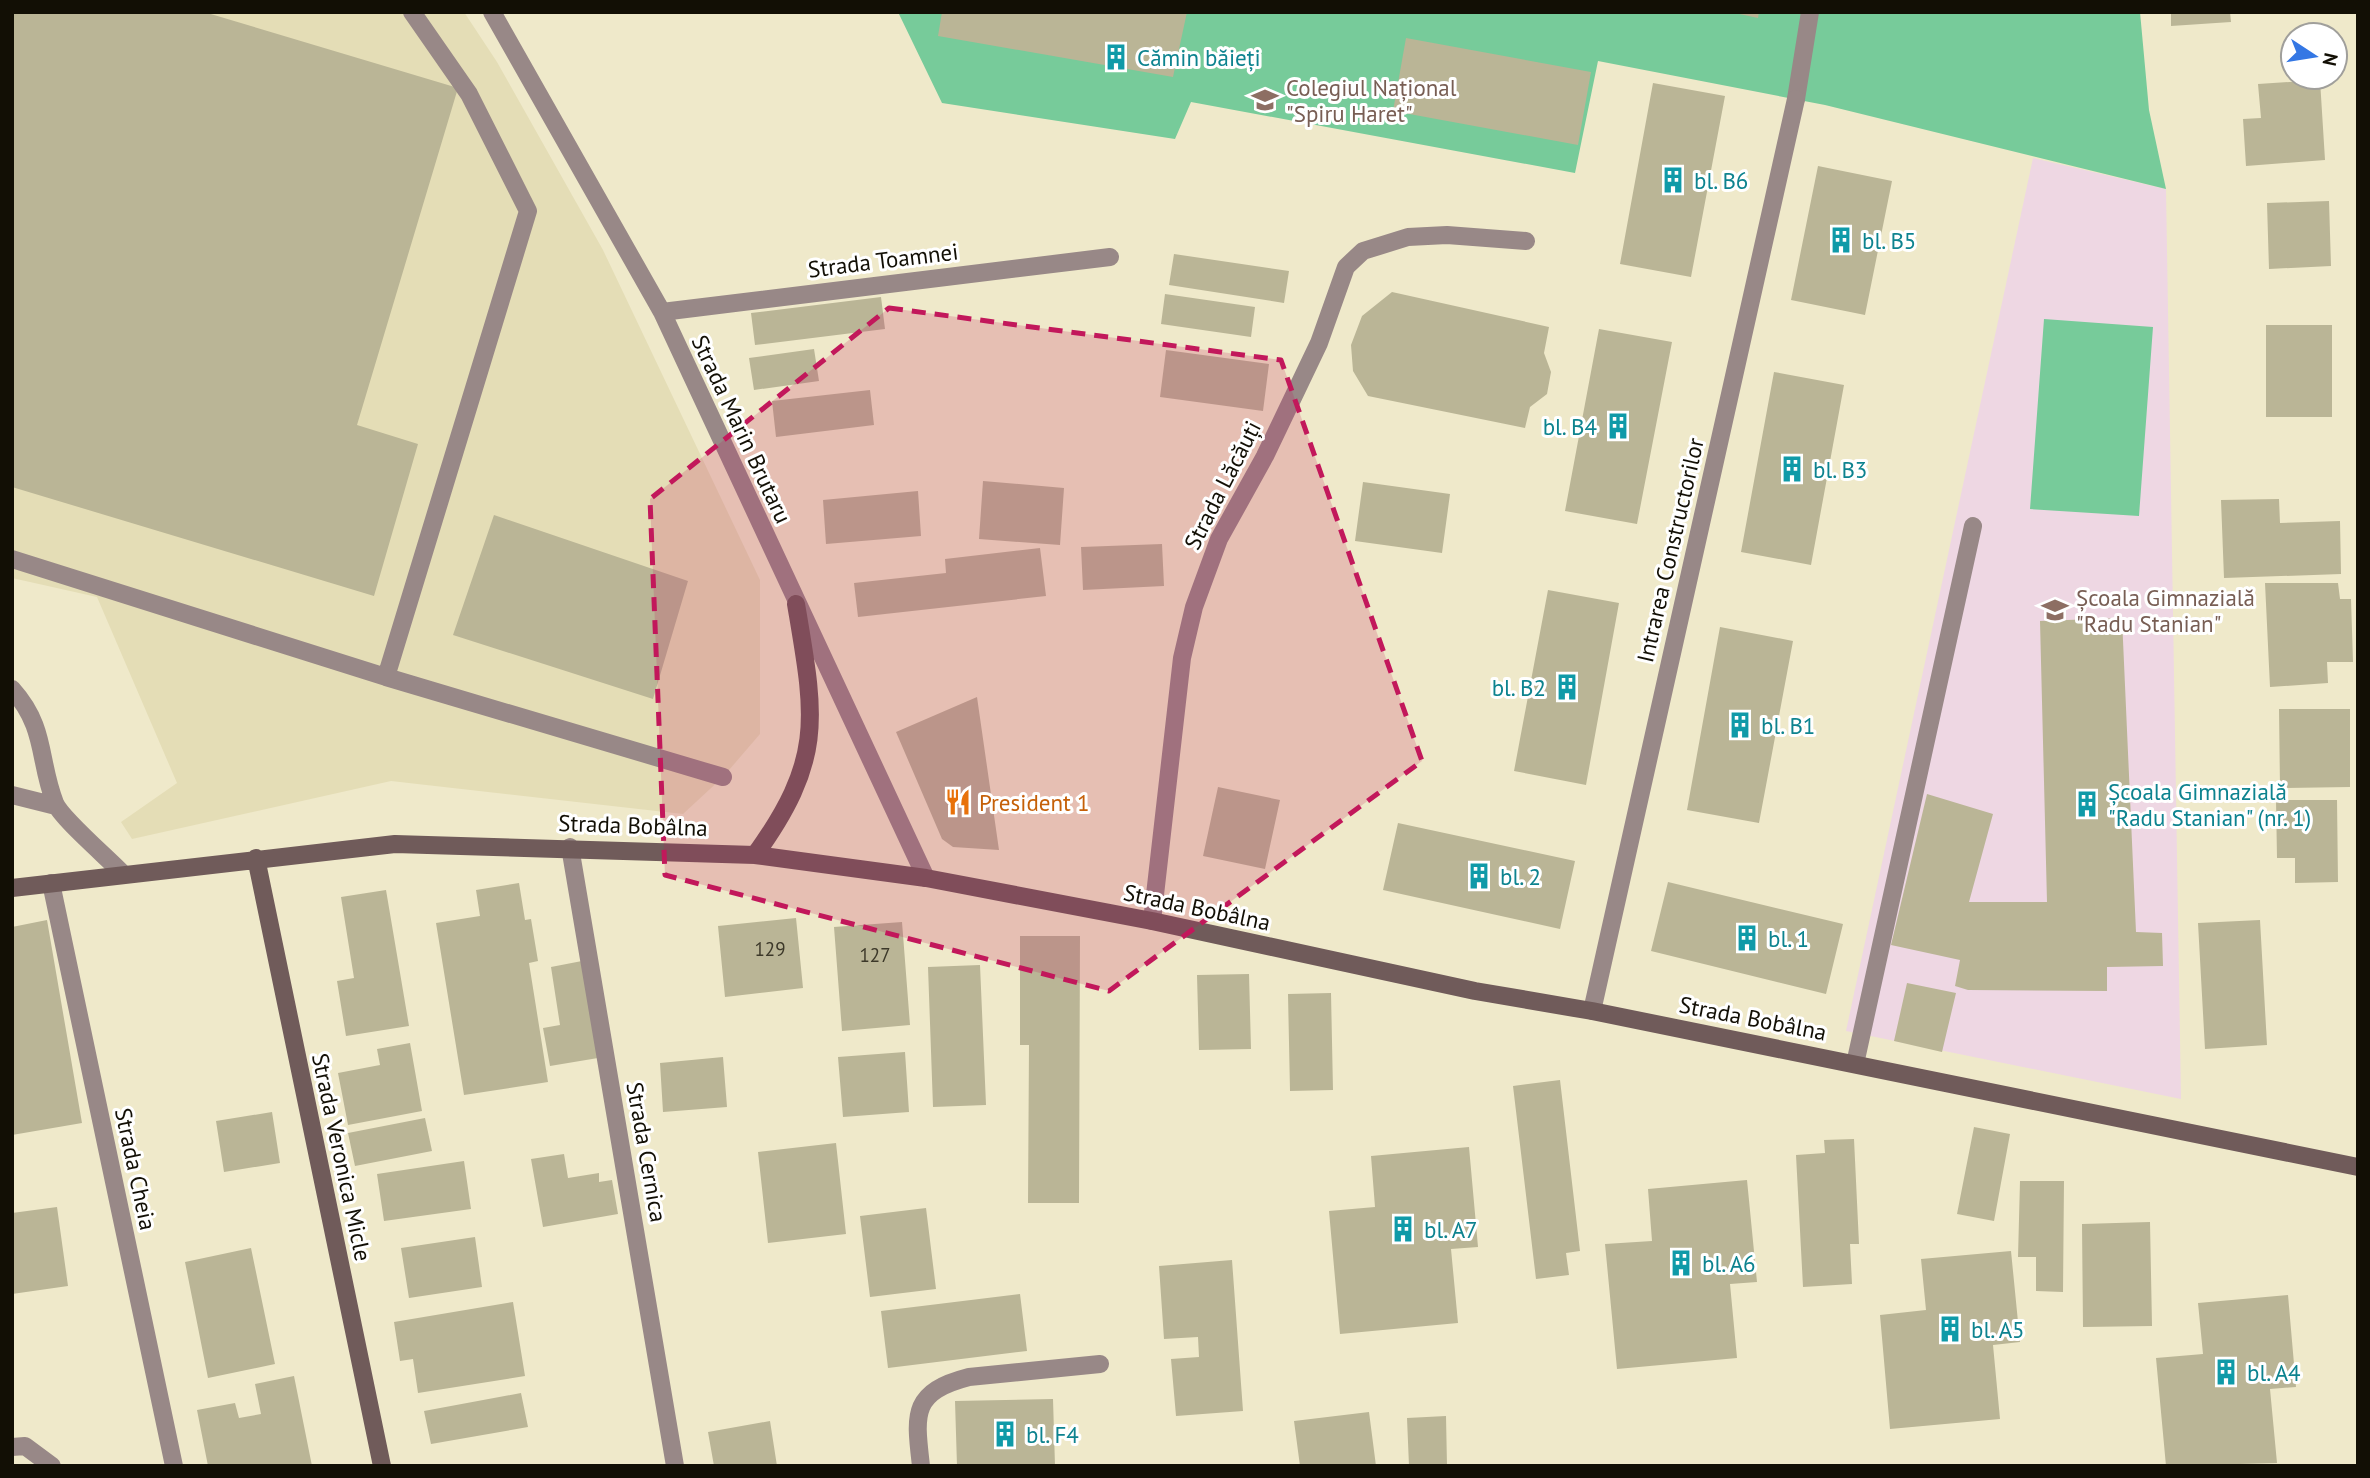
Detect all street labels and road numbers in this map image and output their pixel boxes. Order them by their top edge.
street label: Strada Toamnei [806,236,960,284]
street label: Strada Marin Brutaru [686,330,798,528]
street label: Strada Lăcăuți [1177,416,1267,554]
street label: Intrarea Constructorilor [1630,435,1710,665]
street label: Strada Bobâlna [558,808,708,842]
street label: Strada Bobâlna [1121,877,1273,937]
street label: Strada Bobâlna [1677,990,1829,1046]
street label: Strada Veronica Micle [306,1050,378,1264]
street label: Strada Cernica [620,1080,674,1224]
street label: Strada Cheia [109,1105,163,1233]

